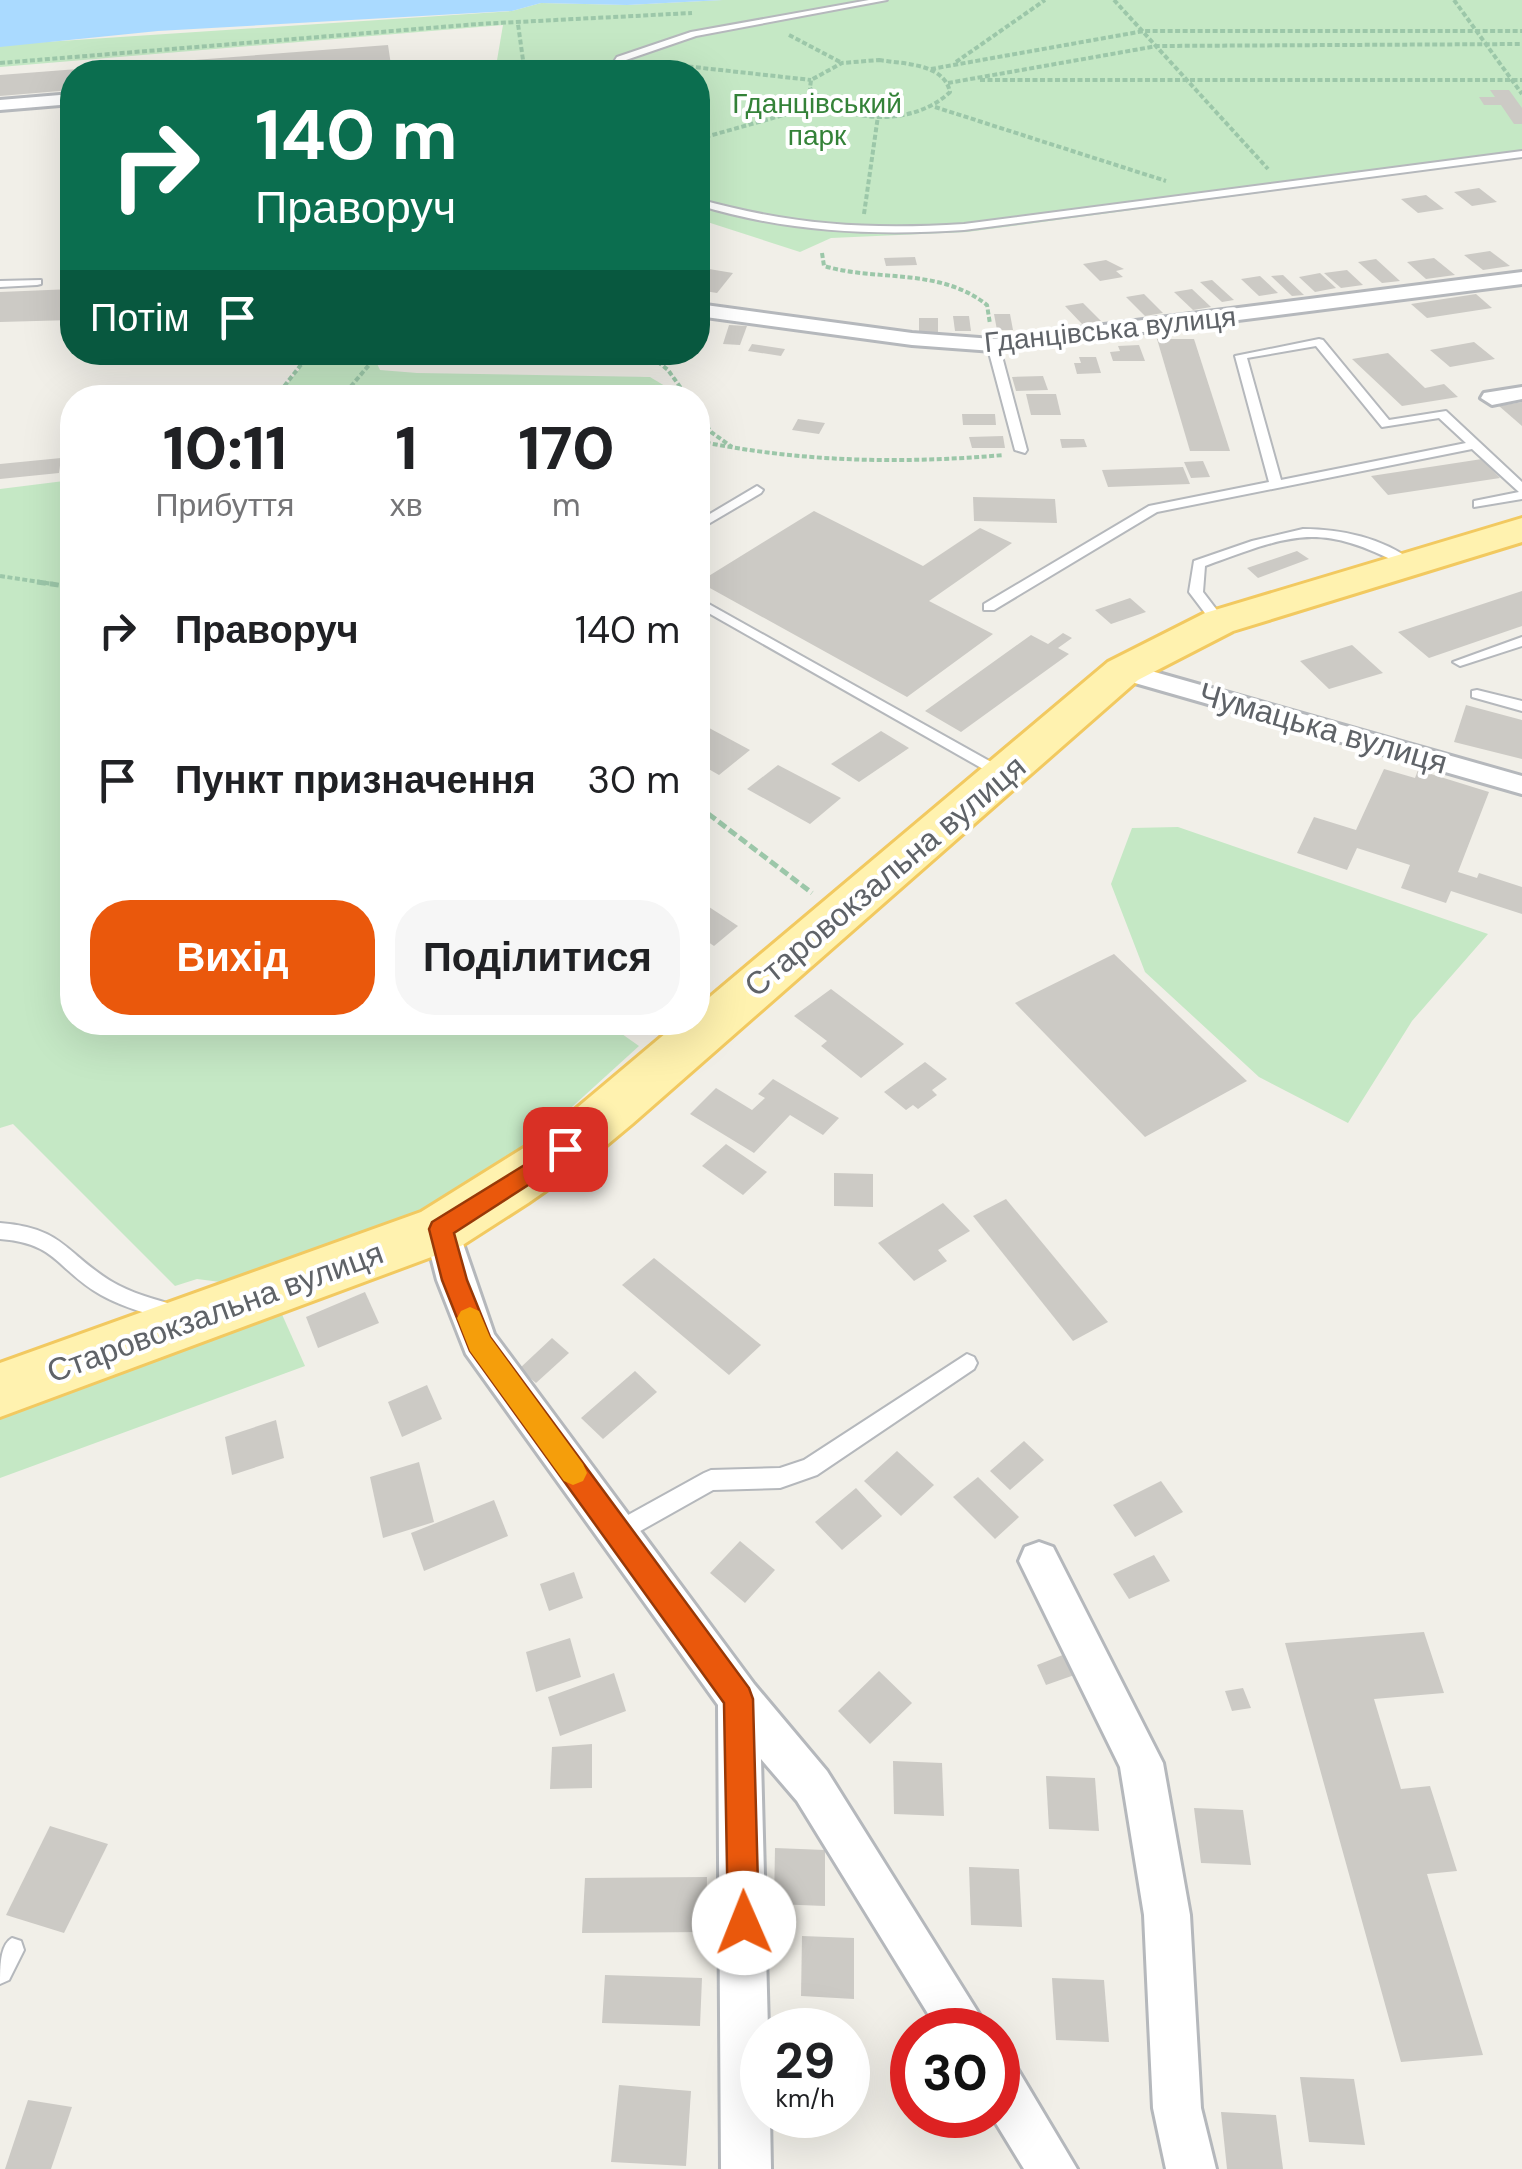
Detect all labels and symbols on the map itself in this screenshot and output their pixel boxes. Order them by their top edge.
park label: Гданцівський парк [732,85,902,154]
street label: Гданцівська вулиця [982,298,1238,361]
street label: Чумацька вулиця [1194,672,1452,784]
street label: Старовокзальна вулиця [735,746,1035,1006]
pin [523,1107,608,1192]
street label: Старовокзальна вулиця [41,1232,389,1392]
position arrow [692,1871,796,1975]
speed limit sign: 30 [890,2008,1020,2138]

